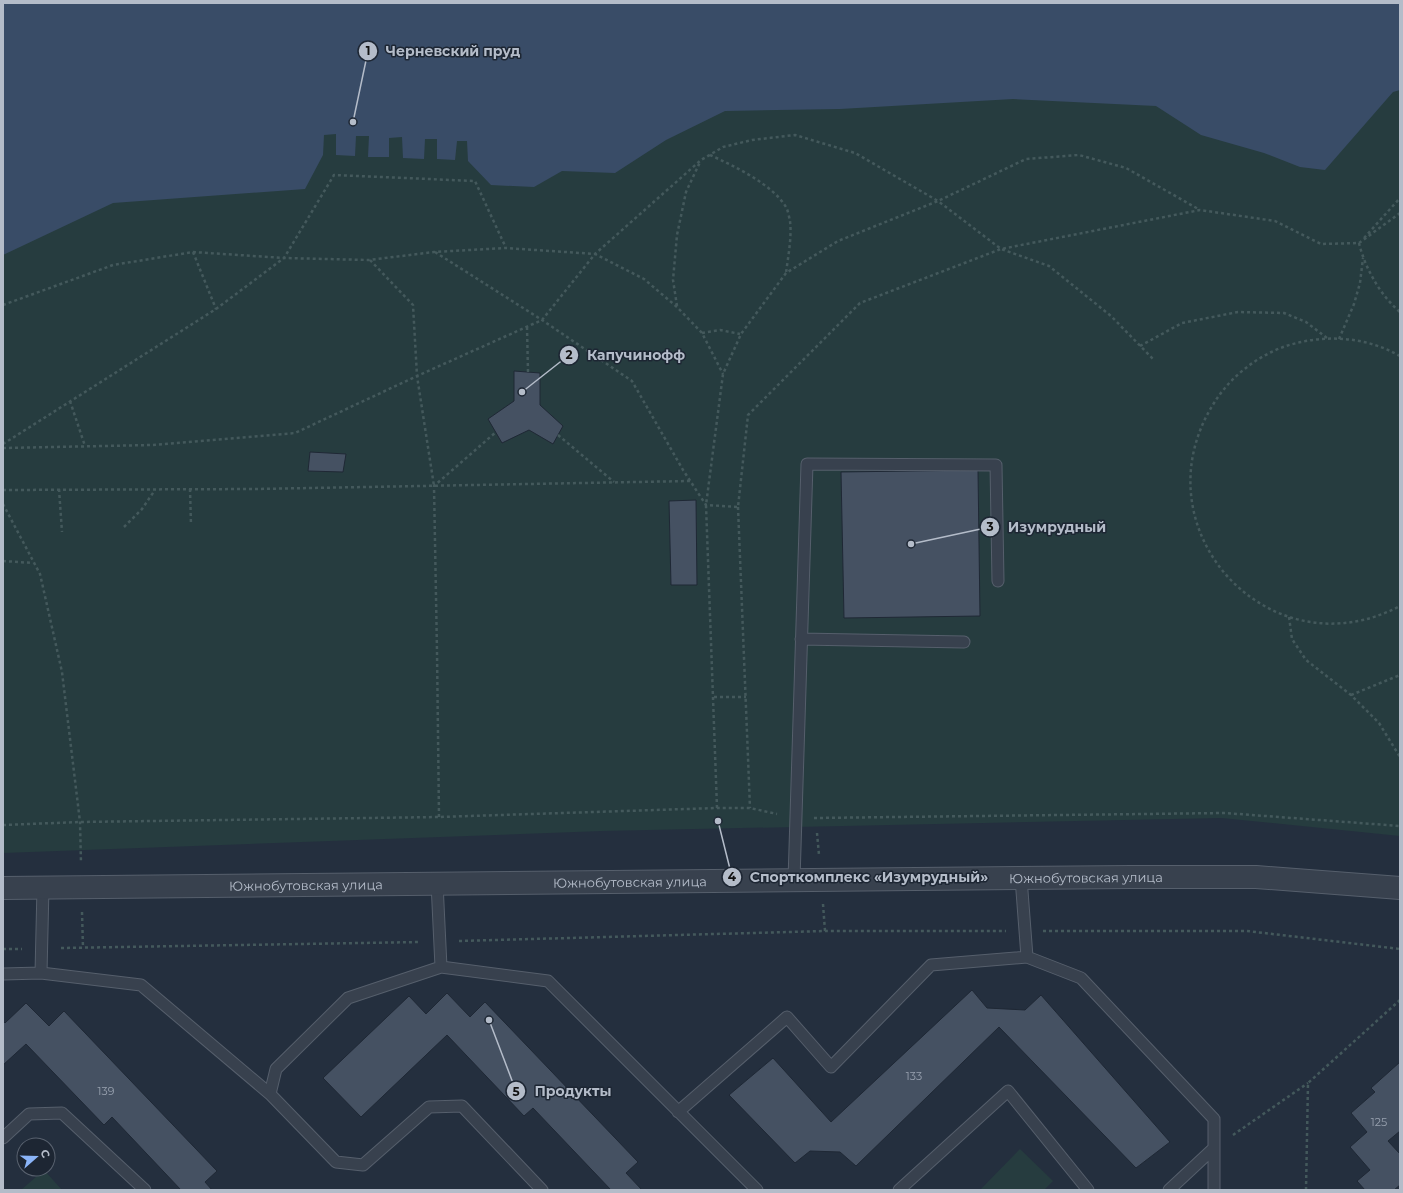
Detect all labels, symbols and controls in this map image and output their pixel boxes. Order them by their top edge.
callout: Черневский пруд [358,38,528,64]
text: Черневский пруд [386,42,520,60]
text: 1 [366,43,370,58]
callout: Капучинофф [559,342,693,368]
text: Капучинофф [587,346,685,364]
text: 2 [565,347,573,362]
callout: Изумрудный [980,514,1114,540]
text: Изумрудный [1008,518,1106,536]
text: 3 [985,519,994,534]
callout: Спорткомплекс «Изумрудный» [722,864,997,890]
text: Спорткомплекс «Изумрудный» [750,868,988,886]
text: 4 [728,869,737,884]
street label: Южнобутовская улица [1009,869,1163,886]
street label: Южнобутовская улица [553,873,707,891]
street label: Южнобутовская улица [229,876,383,894]
house number: 133 [906,1069,922,1083]
callout: Продукты [506,1078,619,1104]
text: Продукты [535,1082,611,1100]
house number: 139 [98,1084,115,1098]
text: 5 [512,1084,520,1099]
house number: 125 [1371,1115,1387,1129]
north arrow [16,1137,56,1177]
text: С [37,1147,53,1160]

